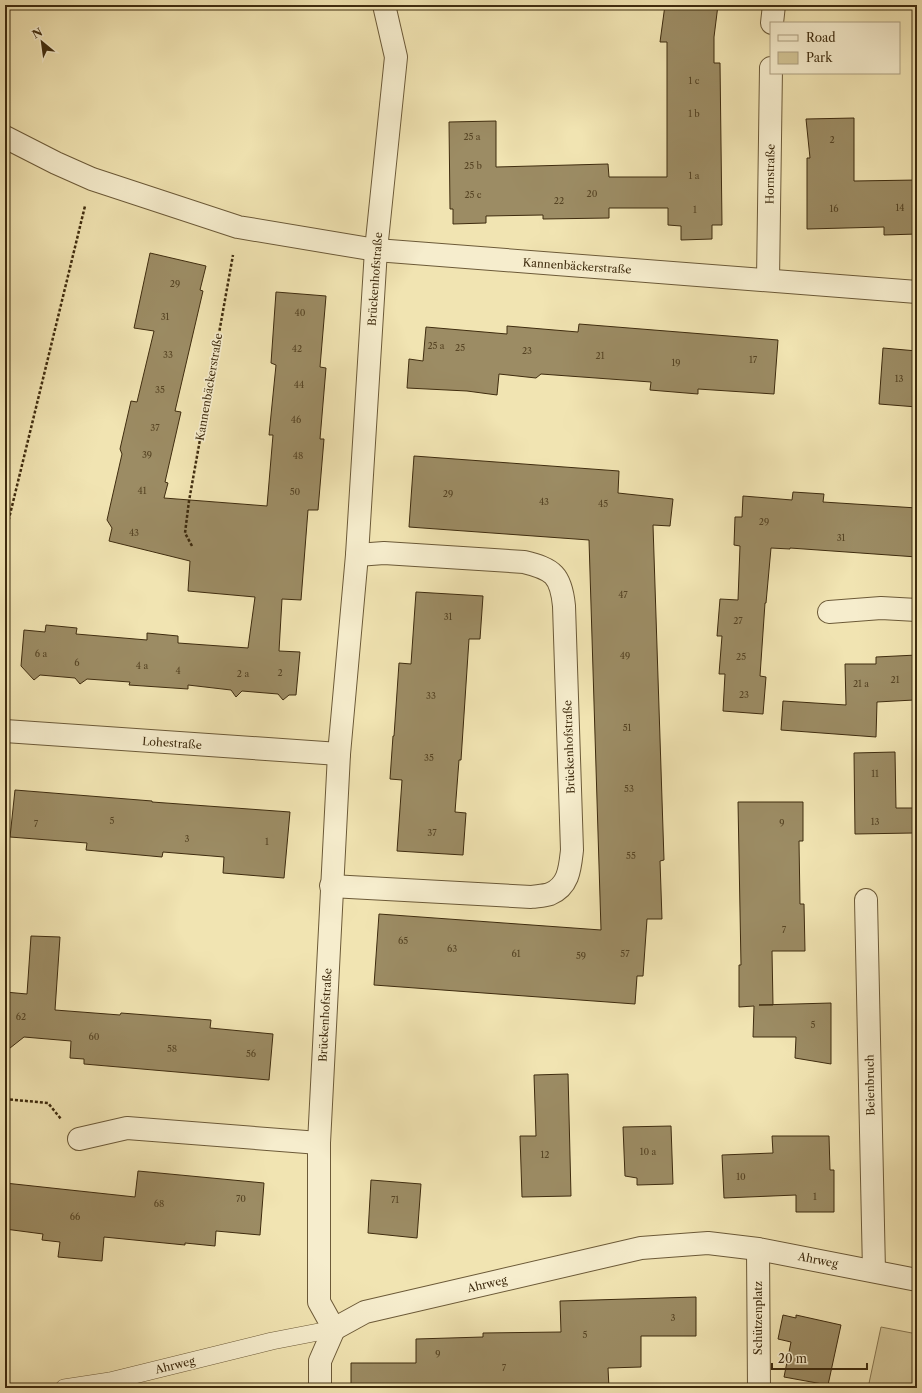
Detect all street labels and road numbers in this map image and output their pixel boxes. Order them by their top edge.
street label: Hornstraße [762,144,778,204]
street label: Brückenhofstraße [365,232,385,326]
street label: Kannenbäckerstraße [522,255,632,277]
street label: Kannenbäckerstraße [193,332,225,442]
street label: Brückenhofstraße [560,700,578,794]
street label: Lohestraße [142,734,202,752]
street label: Brückenhofstraße [316,968,334,1062]
street label: Beienbruch [862,1054,878,1116]
street label: Ahrweg [796,1249,839,1271]
street label: Ahrweg [465,1273,508,1296]
street label: Schützenplatz [751,1281,765,1355]
street label: Ahrweg [153,1353,197,1377]

